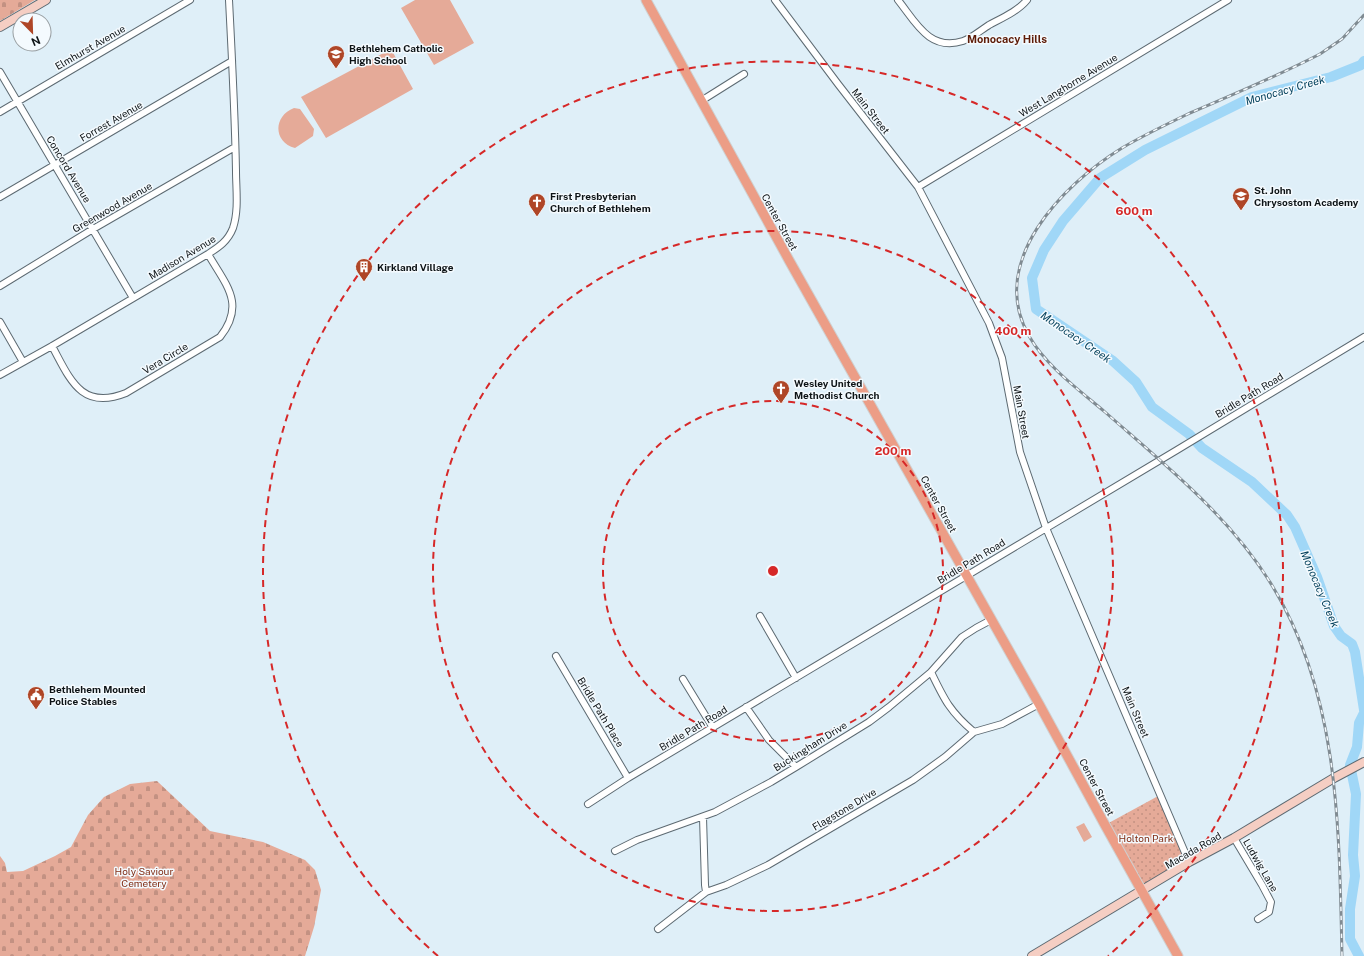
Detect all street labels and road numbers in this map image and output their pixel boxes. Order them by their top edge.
street label: Elmhurst Avenue [53,22,127,72]
street label: West Langhorne Avenue [1017,51,1120,119]
street label: Main Street [850,86,893,136]
street label: Forrest Avenue [77,98,145,144]
street label: Concord Avenue [44,133,94,205]
street label: Greenwood Avenue [70,179,154,235]
street label: Center Street [759,192,801,253]
street label: Madison Avenue [146,232,218,282]
street label: Vera Circle [140,340,190,376]
street label: Bridle Path Road [1213,370,1285,420]
street label: Main Street [1011,384,1033,440]
street label: Center Street [918,474,960,535]
street label: Bridle Path Road [935,536,1007,586]
street label: Bridle Path Place [575,675,627,749]
street label: Main Street [1120,685,1152,739]
street label: Bridle Path Road [657,703,729,753]
street label: Buckingham Drive [771,718,849,773]
street label: Center Street [1077,756,1117,818]
street label: Flagstone Drive [810,785,878,833]
street label: Macada Road [1163,829,1223,871]
street label: Ludwig Lane [1241,836,1281,894]

